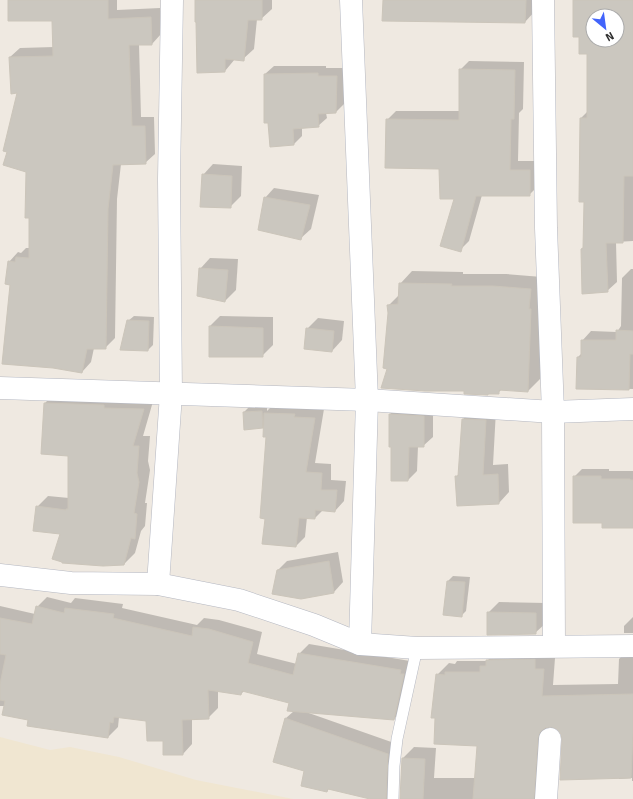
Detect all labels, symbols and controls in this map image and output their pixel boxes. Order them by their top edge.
north arrow [585,8,625,48]
text: N [603,29,616,44]

